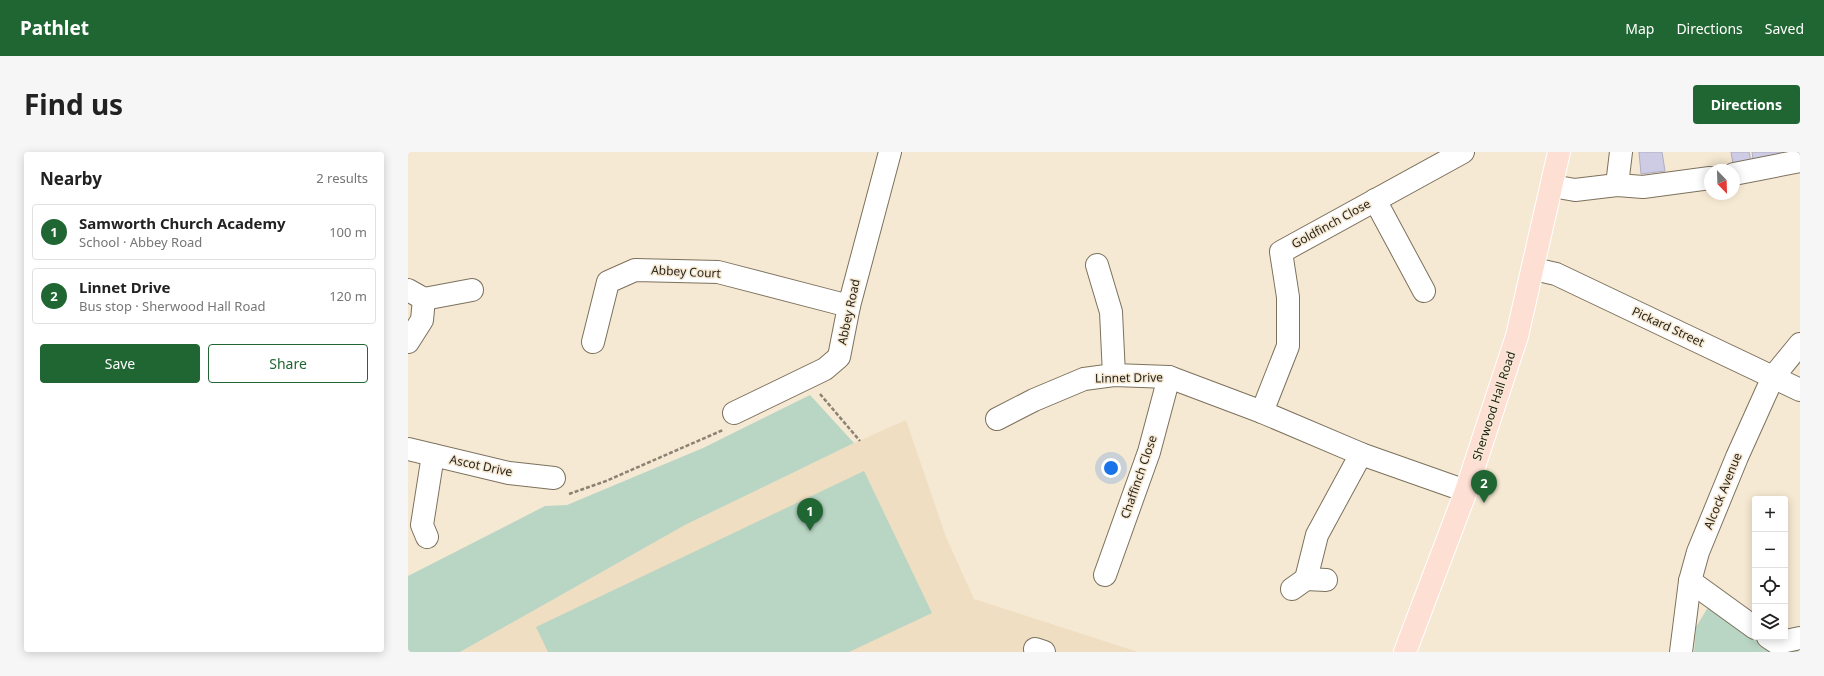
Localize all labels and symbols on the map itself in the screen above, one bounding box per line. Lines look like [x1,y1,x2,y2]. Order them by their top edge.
north arrow [1704,164,1740,200]
street label: Goldfinch Close [1288,195,1374,252]
street label: Abbey Court [651,261,722,282]
street label: Abbey Road [833,277,864,346]
street label: Pickard Street [1629,302,1708,351]
street label: Sherwood Hall Road [1468,349,1519,463]
street label: Linnet Drive [1095,368,1163,387]
street label: Chaffinch Close [1116,433,1161,521]
street label: Alcock Avenue [1699,450,1746,532]
street label: Ascot Drive [448,451,514,480]
your location [1101,458,1121,478]
pin: 2 [1471,470,1497,503]
pin: 1 [797,498,823,531]

